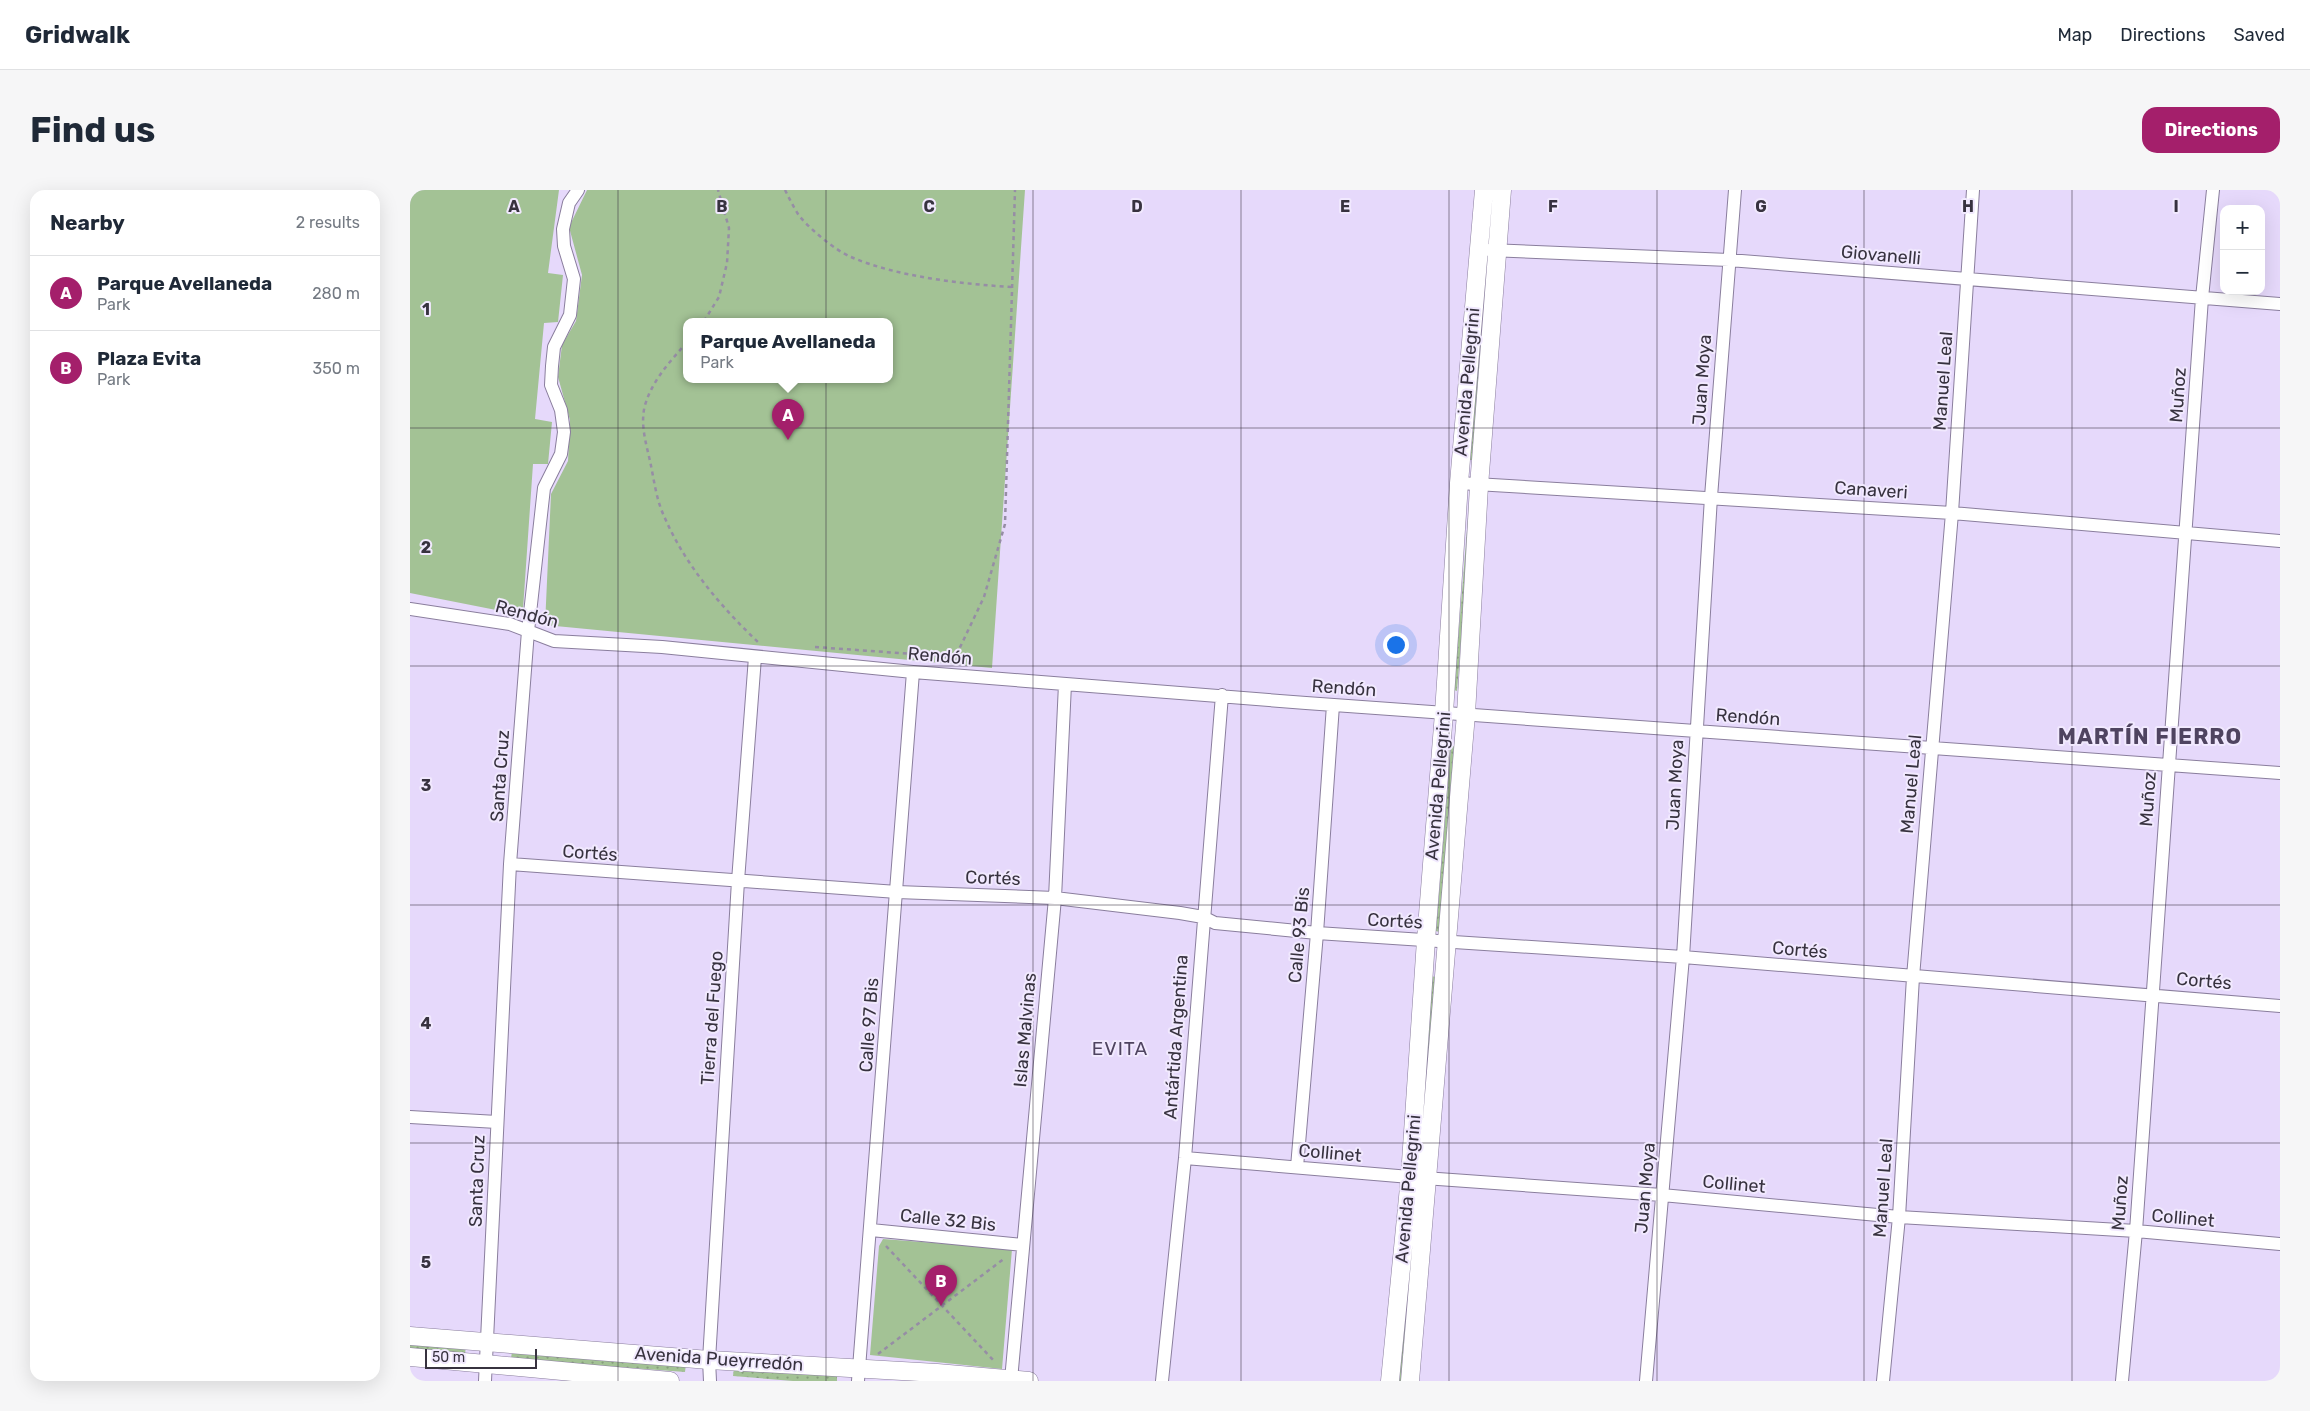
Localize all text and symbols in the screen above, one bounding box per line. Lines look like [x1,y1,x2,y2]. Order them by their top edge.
text: Gridwalk [25,21,130,49]
text: Map [2057,24,2092,46]
text: Directions [2120,24,2206,46]
text: Saved [2234,24,2285,46]
button: Directions [2142,107,2280,153]
text: Find us [30,109,155,151]
text: A [508,197,520,216]
text: B [716,197,728,216]
text: C [923,197,935,216]
text: D [1131,197,1143,216]
text: E [1340,197,1350,216]
text: F [1548,197,1558,216]
text: G [1755,197,1767,216]
text: H [1962,197,1974,216]
text: I [2173,197,2179,216]
map controls [2220,205,2265,295]
button: + [2220,205,2265,250]
text: Nearby [50,210,125,235]
text: 2 results [296,213,360,232]
street label: Giovanelli [1840,241,1922,269]
button: − [2220,250,2265,295]
text: Parque Avellaneda [97,272,272,295]
text: A [60,284,72,303]
text: 280 m [312,284,360,303]
text: Park [97,295,130,314]
text: 1 [422,300,430,319]
street label: Avenida Pellegrini [1450,307,1484,457]
popup [683,318,893,383]
text: Parque Avellaneda [700,330,876,353]
street label: Manuel Leal [1929,331,1957,431]
street label: Juan Moya [1688,334,1716,426]
text: Plaza Evita [97,347,201,370]
text: Park [700,353,734,372]
text: B [60,359,72,378]
text: 350 m [313,359,360,378]
street label: Muñoz [2165,367,2191,423]
text: Park [97,370,130,389]
pin: A [772,399,804,440]
street label: Canaveri [1834,476,1908,504]
text: 2 [421,538,431,557]
street label: Rendón [493,595,561,633]
your location [1383,632,1409,658]
street label: Rendón [907,642,973,670]
street label: Rendón [1311,675,1377,701]
street label: Rendón [1715,704,1781,730]
street label: Avenida Pellegrini [1421,711,1455,861]
district label: MARTÍN FIERRO [2058,723,2242,750]
street label: Santa Cruz [486,729,514,823]
street label: Manuel Leal [1896,734,1926,834]
street label: Juan Moya [1662,739,1688,831]
street label: Muñoz [2135,771,2161,827]
text: 3 [421,776,431,795]
street label: Cortés [562,840,618,866]
street label: Cortés [965,866,1021,890]
street label: Calle 93 Bis [1284,886,1314,984]
street label: Cortés [1367,909,1423,933]
street label: Cortés [1771,937,1829,963]
street label: Tierra del Fuego [696,950,728,1086]
street label: Antártida Argentina [1159,954,1193,1120]
street label: Cortés [2175,968,2233,994]
street label: Islas Malvinas [1009,972,1041,1088]
street label: Calle 97 Bis [855,977,883,1073]
text: 4 [421,1014,432,1033]
district label: EVITA [1092,1037,1148,1060]
street label: Avenida Pellegrini [1391,1114,1425,1264]
street label: Santa Cruz [464,1135,490,1227]
street label: Manuel Leal [1869,1138,1897,1238]
street label: Collinet [1297,1139,1363,1167]
street label: Juan Moya [1630,1142,1660,1234]
street label: Collinet [1701,1170,1767,1198]
street label: Muñoz [2107,1175,2133,1231]
street label: Calle 32 Bis [899,1204,997,1236]
street label: Collinet [2150,1204,2216,1232]
text: 5 [421,1253,431,1272]
pin: B [925,1265,957,1306]
street label: Avenida Pueyrredón [634,1342,804,1376]
scale bar [425,1346,538,1369]
text: 50 m [432,1349,465,1366]

